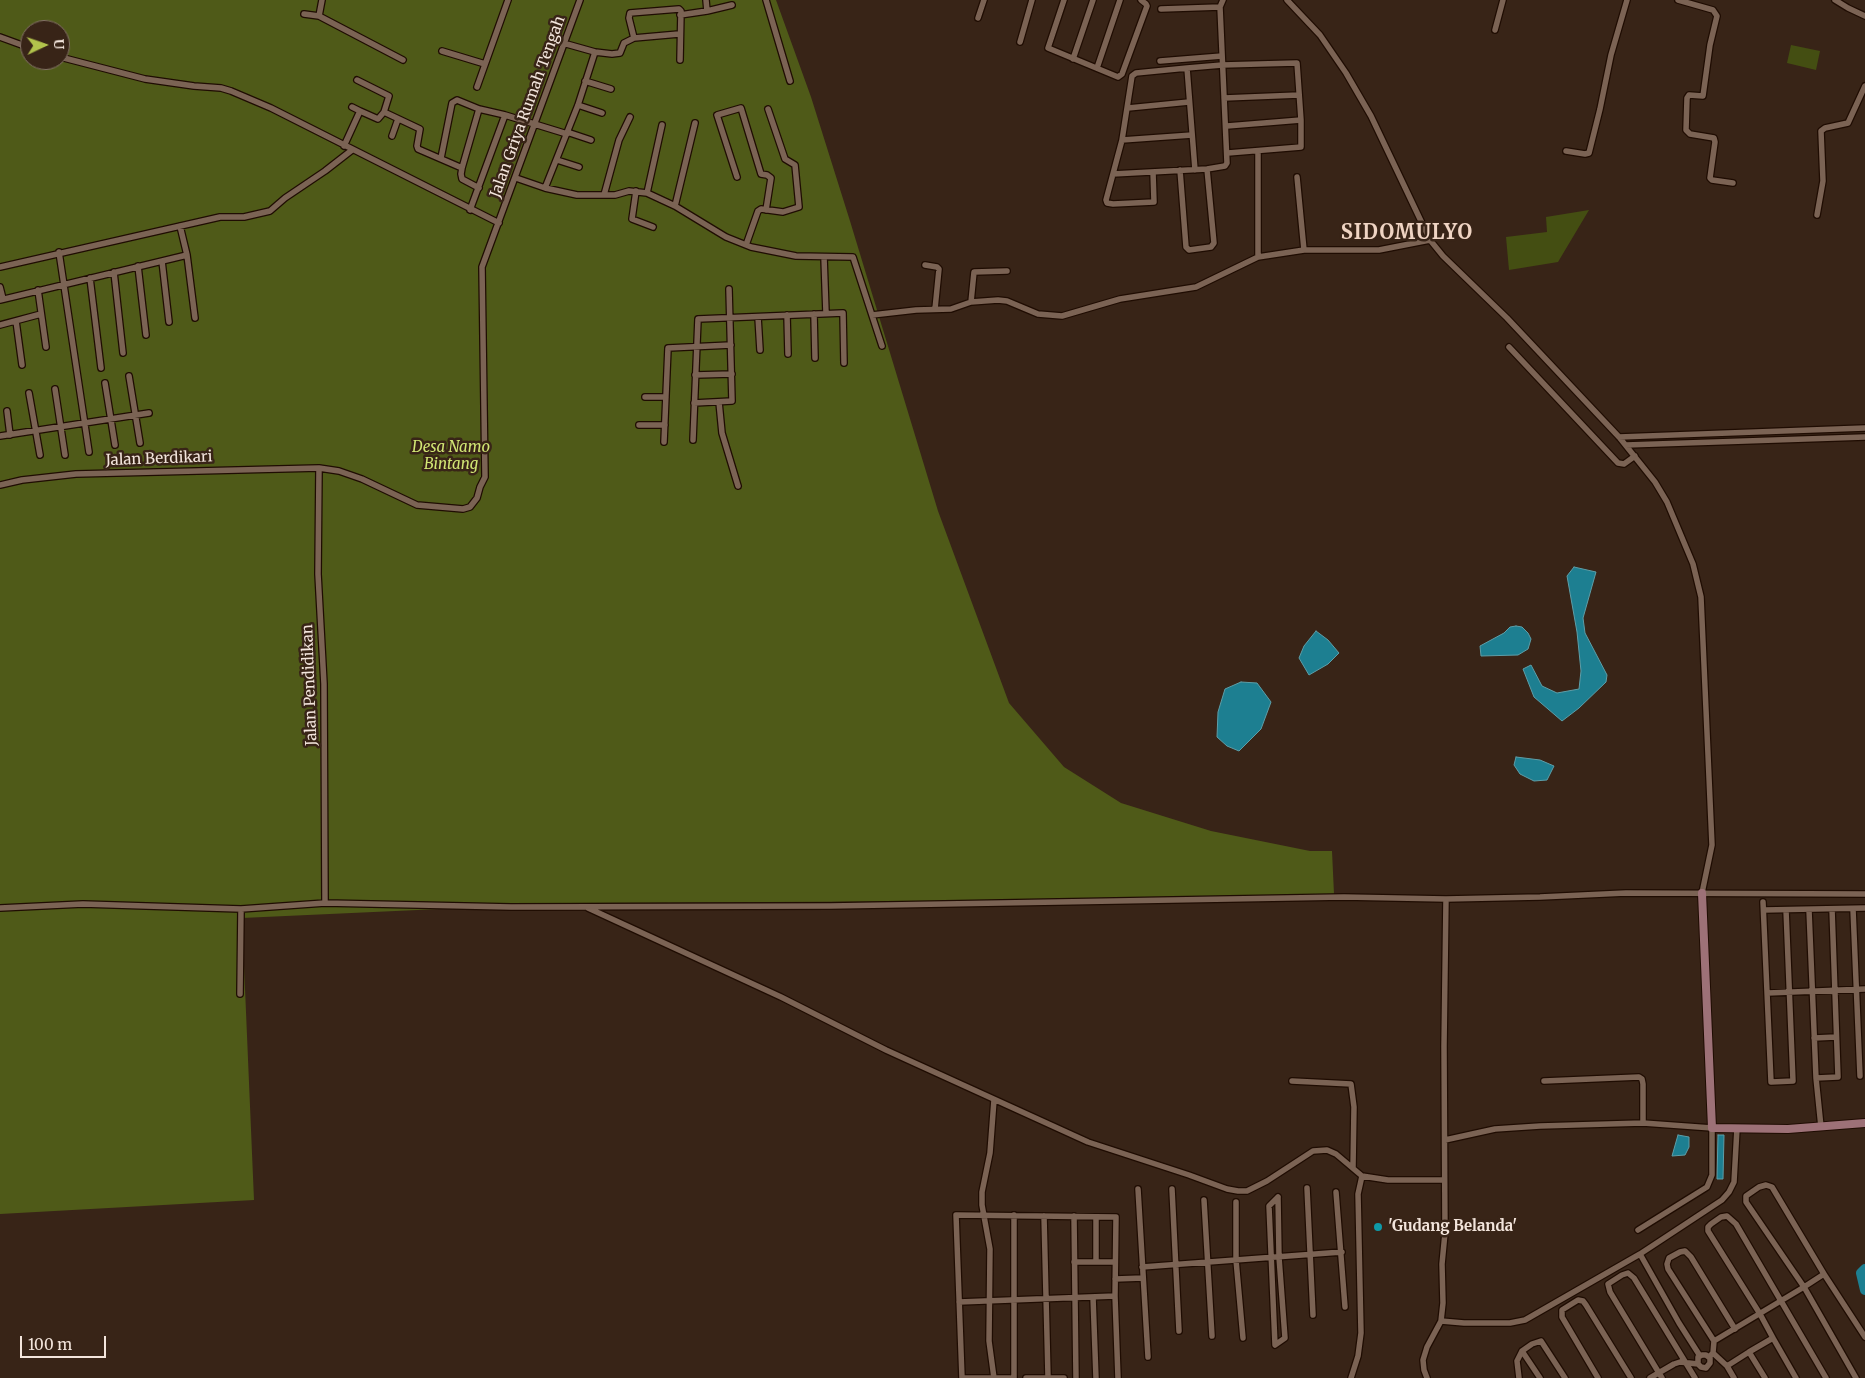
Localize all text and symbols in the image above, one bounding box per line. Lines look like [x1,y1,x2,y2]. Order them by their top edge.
street label: Jalan Griya Rumah Tengah [487,14,569,200]
north arrow [20,20,70,70]
text: U [50,39,68,50]
district label: SIDOMULYO [1340,221,1474,245]
park label: Desa Namo Bintang [412,439,490,474]
street label: Jalan Berdikari [105,448,213,470]
street label: Jalan Pendidikan [299,624,321,746]
place label: 'Gudang Belanda' [1388,1218,1517,1236]
marker: 'Gudang Belanda' [1372,1221,1384,1233]
scale bar [22,1326,109,1358]
text: 100 m [28,1335,72,1354]

